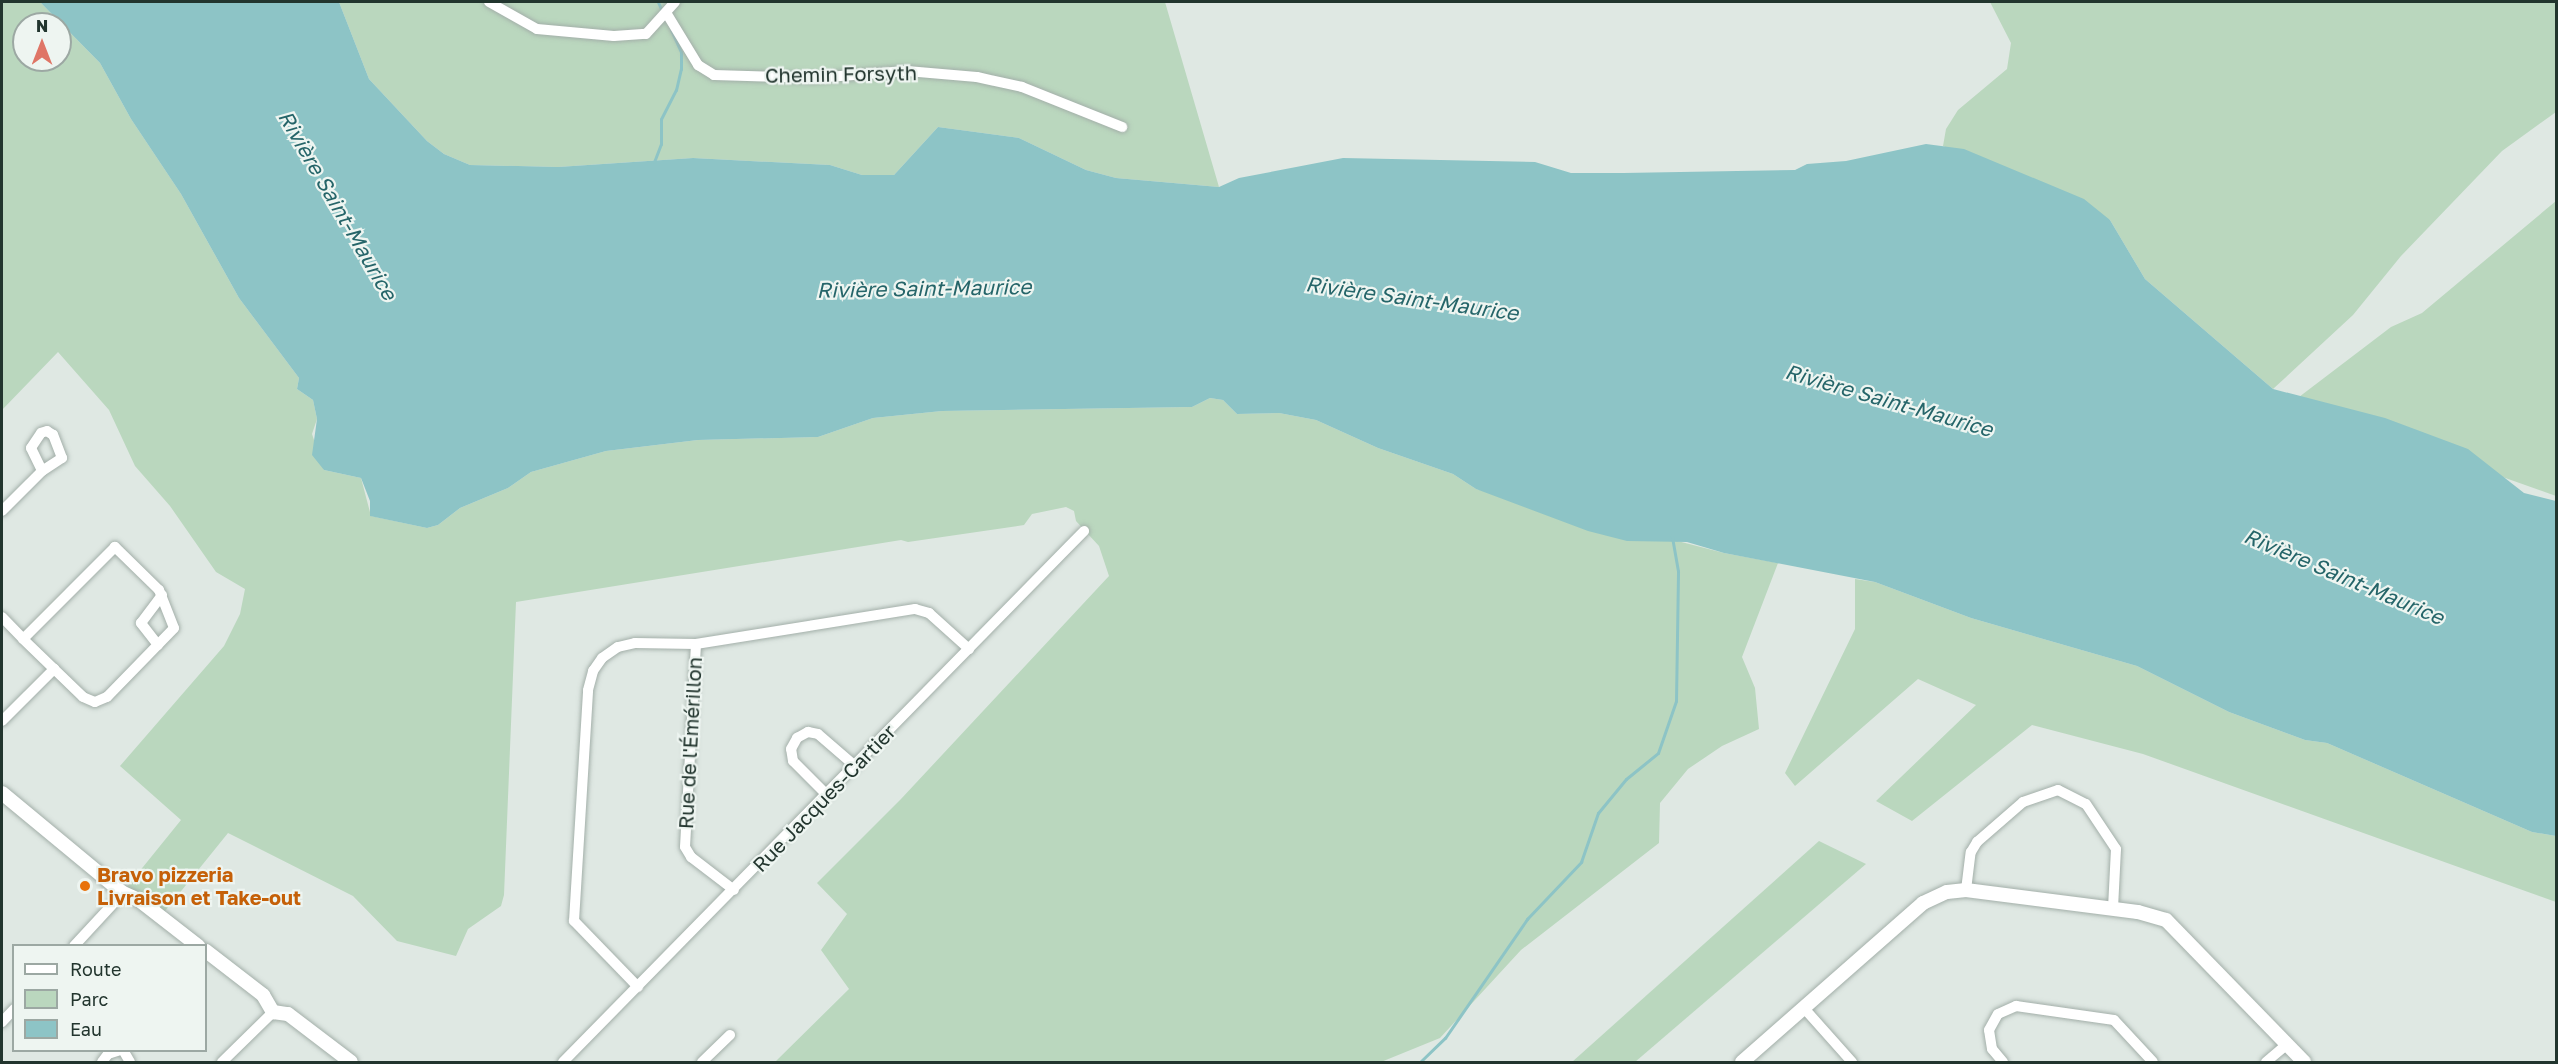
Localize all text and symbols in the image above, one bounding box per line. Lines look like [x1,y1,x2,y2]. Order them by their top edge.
north arrow [12,12,72,72]
text: N [36,16,48,36]
street label: Chemin Forsyth [765,61,917,87]
water label: Rivière Saint-Maurice [273,106,403,304]
water label: Rivière Saint-Maurice [1304,271,1520,325]
water label: Rivière Saint-Maurice [817,274,1031,302]
water label: Rivière Saint-Maurice [1782,358,1996,442]
water label: Rivière Saint-Maurice [2240,522,2448,630]
street label: Rue de l'Émérillon [674,656,706,830]
street label: Rue Jacques-Cartier [748,719,900,877]
place label: Bravo pizzeria Livraison et Take-out [97,862,301,909]
marker: Bravo pizzeria Livraison et Take-out [78,879,92,893]
legend [12,944,207,1052]
text: Route [70,958,121,980]
text: Parc [70,988,108,1010]
text: Eau [70,1018,102,1040]

